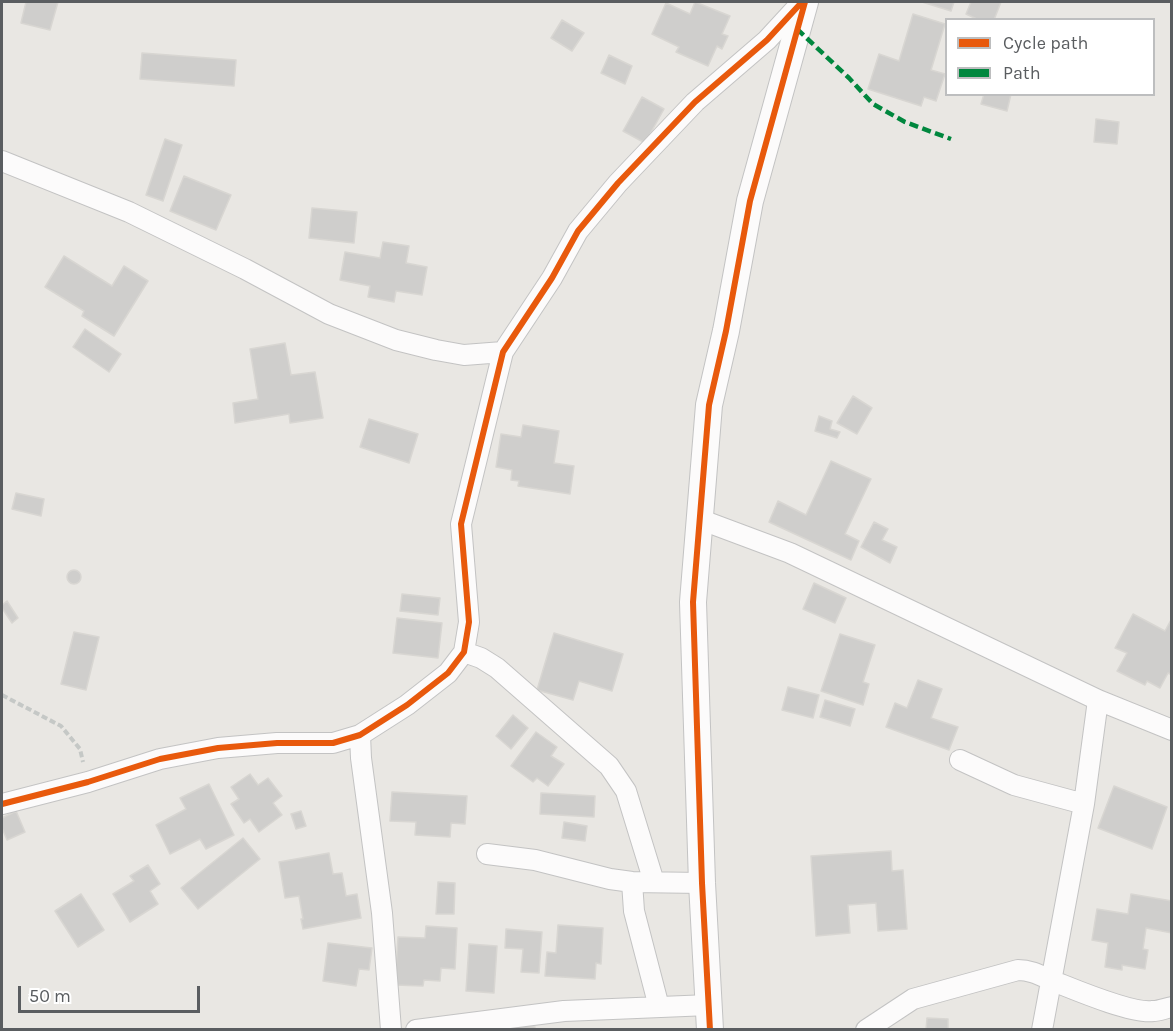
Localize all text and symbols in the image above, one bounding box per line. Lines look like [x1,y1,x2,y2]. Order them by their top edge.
legend [945,18,1155,96]
text: Cycle path [1003,32,1088,54]
text: Path [1003,62,1041,84]
scale bar [21,974,202,1012]
text: 50 m [29,985,71,1007]

